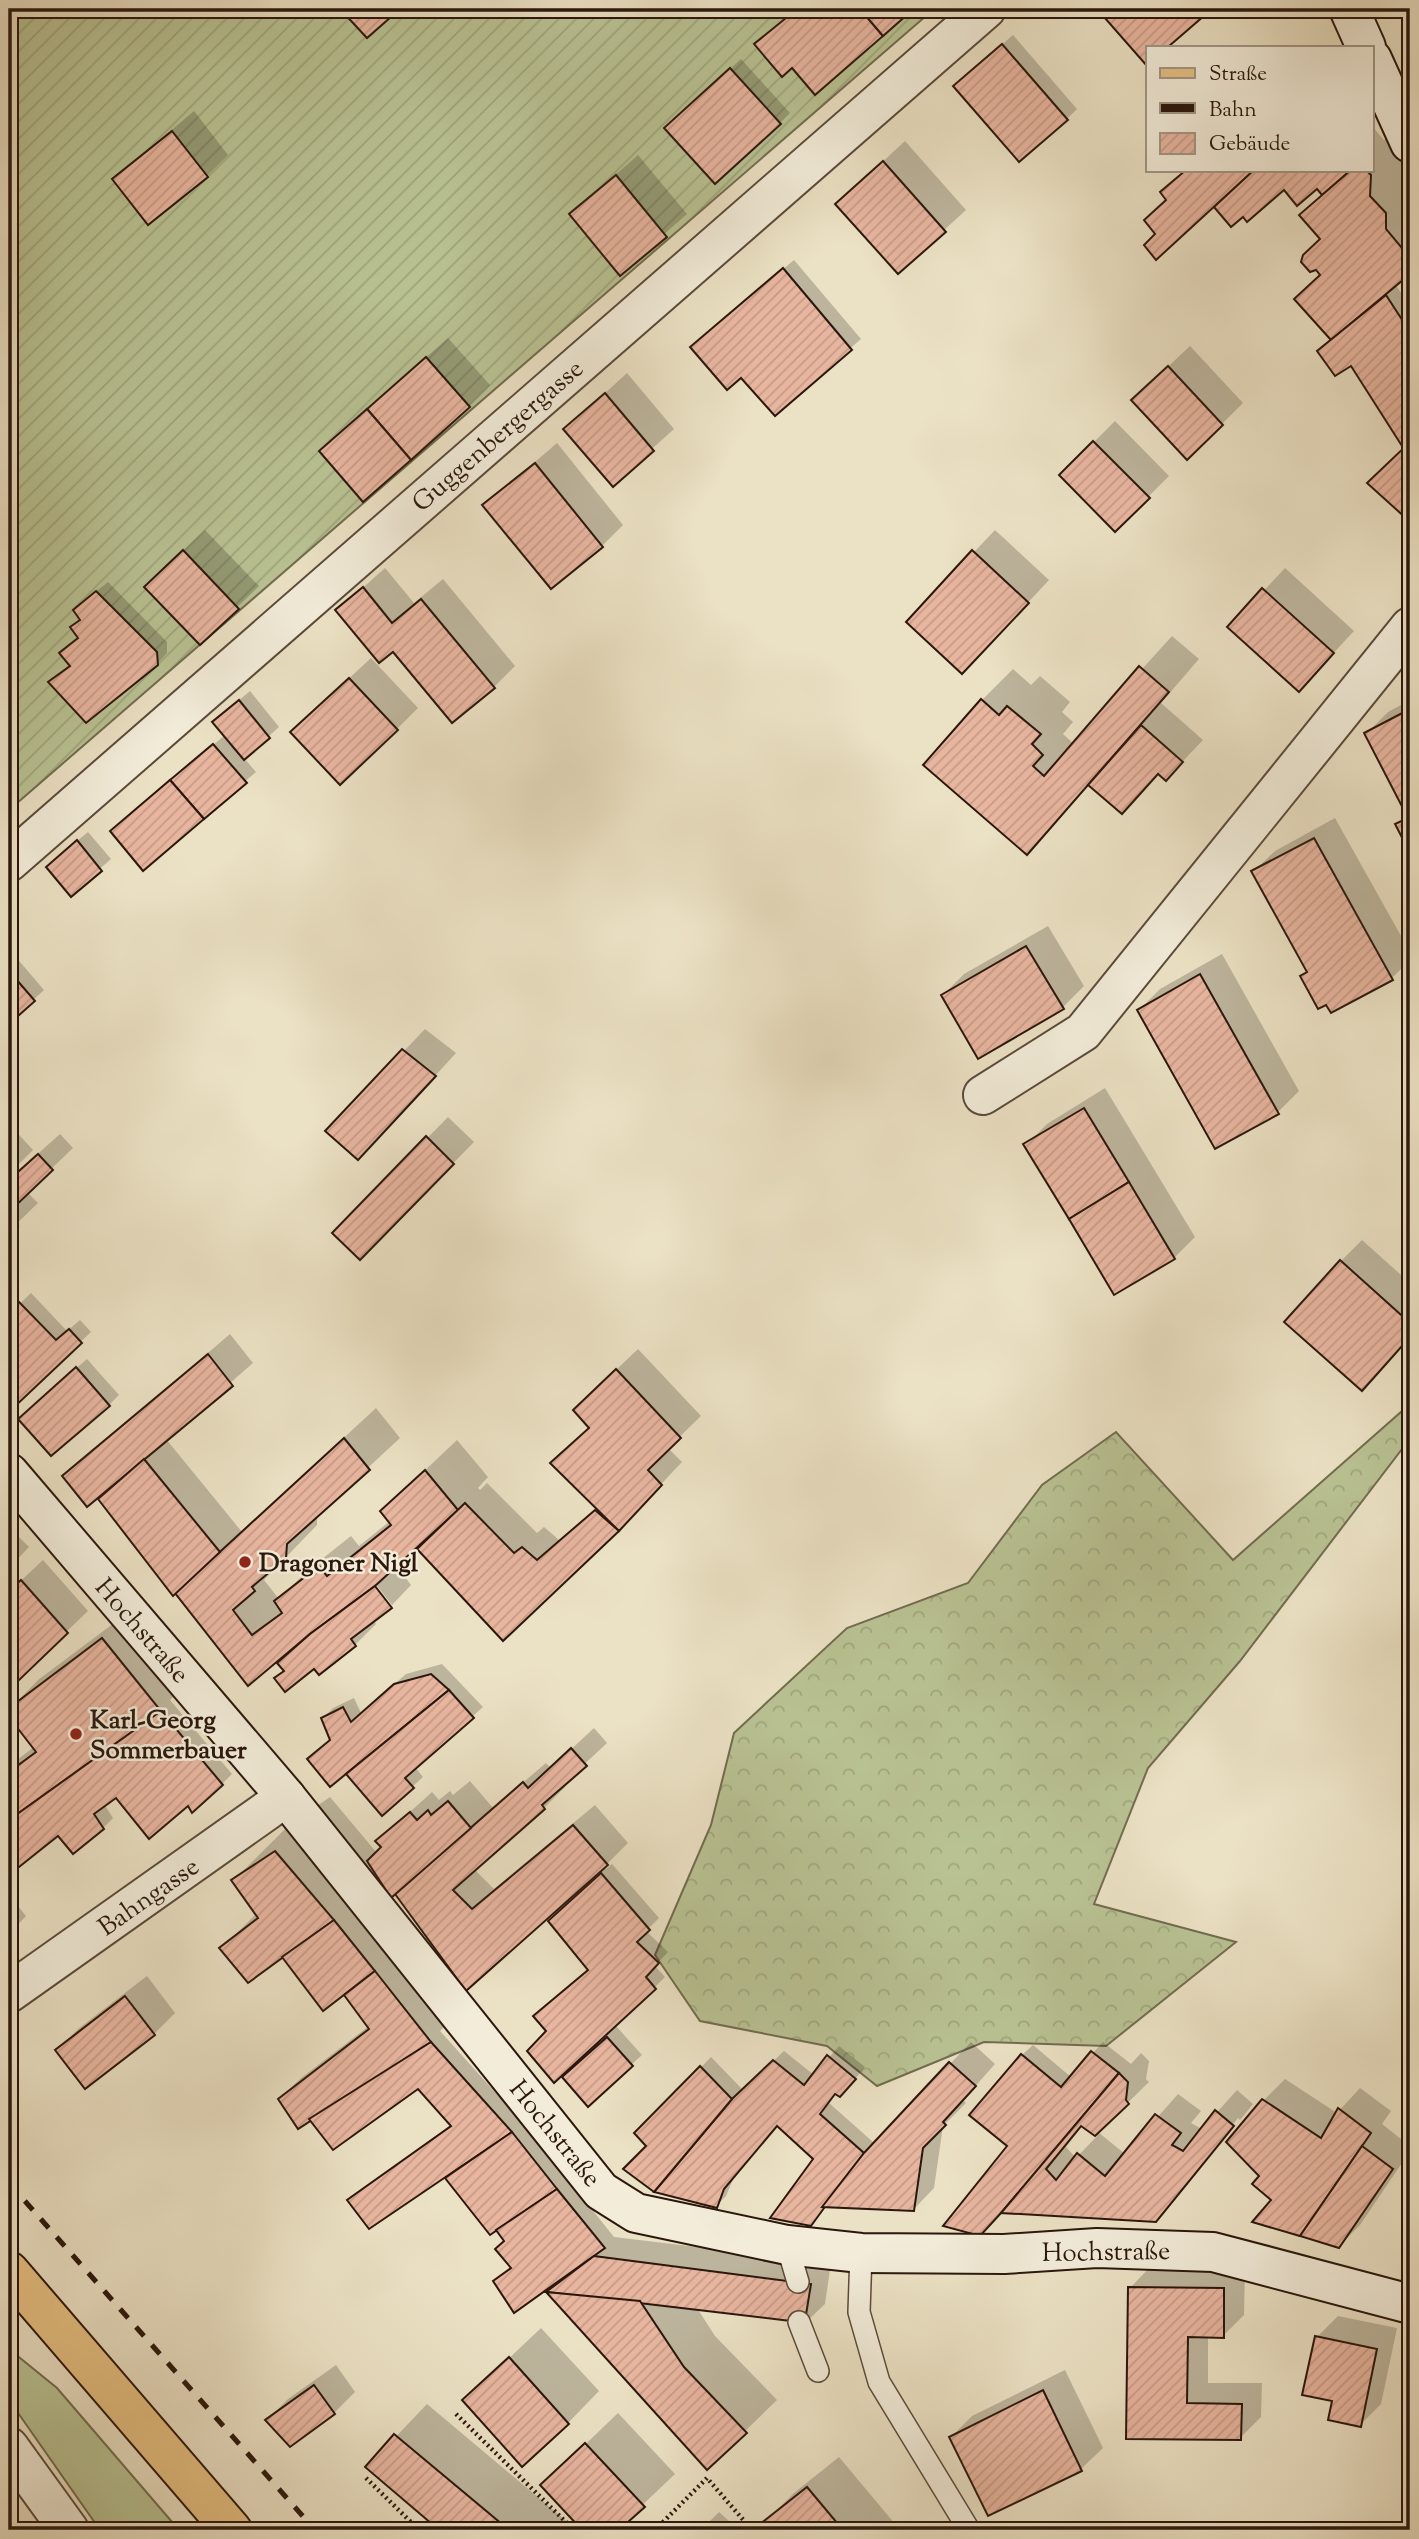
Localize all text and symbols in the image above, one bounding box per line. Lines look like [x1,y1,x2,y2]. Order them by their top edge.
legend [1146,46,1374,172]
text: Straße [1209,60,1267,90]
text: Bahn [1209,96,1257,126]
text: Gebäude [1209,130,1290,160]
street label: Guggenbergergasse [405,352,592,522]
place label: Dragoner Nigl [259,1546,419,1583]
marker: Dragoner Nigl [237,1554,253,1570]
street label: Hochstraße [85,1571,197,1692]
place label: Karl-Georg Sommerbauer [90,1703,247,1770]
marker: Karl-Georg Sommerbauer [68,1726,84,1742]
street label: Bahngasse [91,1850,208,1946]
street label: Hochstraße [499,2073,609,2196]
street label: Hochstraße [1042,2234,1171,2273]

